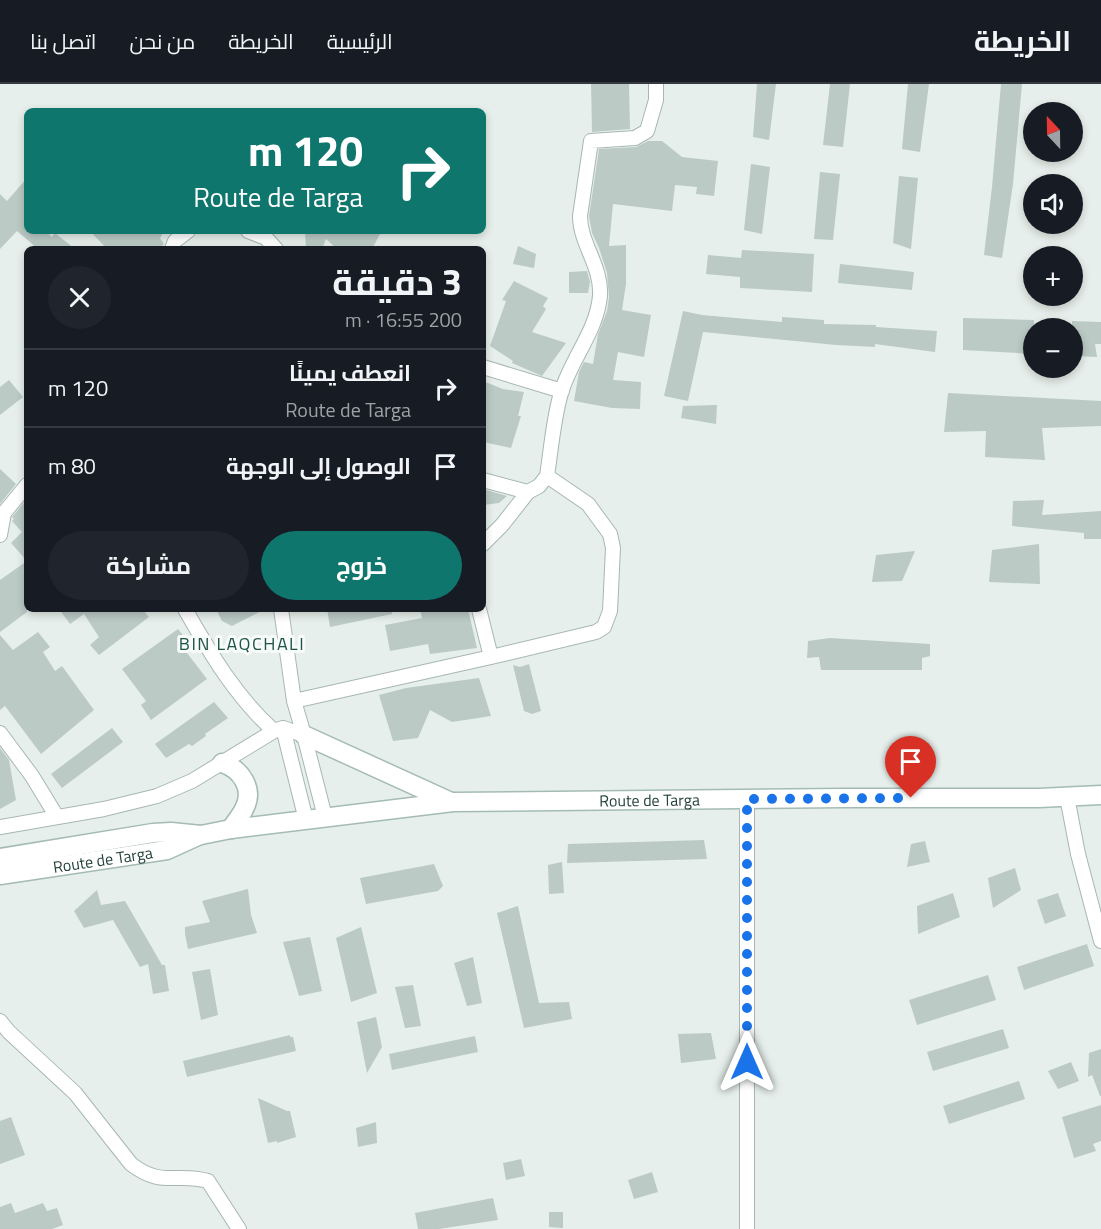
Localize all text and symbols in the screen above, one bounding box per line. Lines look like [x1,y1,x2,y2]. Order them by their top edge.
text: الخريطة [974,19,1071,62]
text: اتصل بنا [30,25,96,57]
text: من نحن [129,25,195,57]
text: الخريطة [228,25,294,57]
text: الرئيسية [327,25,393,57]
north arrow [1023,102,1083,162]
map controls [1023,102,1083,378]
text: 120 m [248,118,363,182]
icon: right [384,132,462,210]
button: sound [1023,174,1083,234]
text: Route de Targa [193,176,363,217]
button: + [1023,246,1083,306]
text: 3 دقيقة [332,254,462,309]
button: close [48,266,111,329]
text: 200 m · 16:55 [345,304,462,335]
button: − [1023,318,1083,378]
text: انعطف يمينًا [289,356,411,390]
text: 120 m [48,371,108,405]
icon: right [429,372,462,405]
text: Route de Targa [285,394,411,425]
text: 80 m [48,449,96,483]
text: الوصول إلى الوجهة [226,449,411,483]
icon: arrive [429,450,462,483]
button: مشاركة [48,531,249,600]
button: خروج [261,531,462,600]
district label: BIN LAQCHALI [179,630,305,657]
pin [885,736,936,798]
icon: arrive [894,745,927,778]
street label: Route de Targa [599,787,700,813]
street label: Route de Targa [51,840,154,879]
position arrow [715,1030,779,1094]

